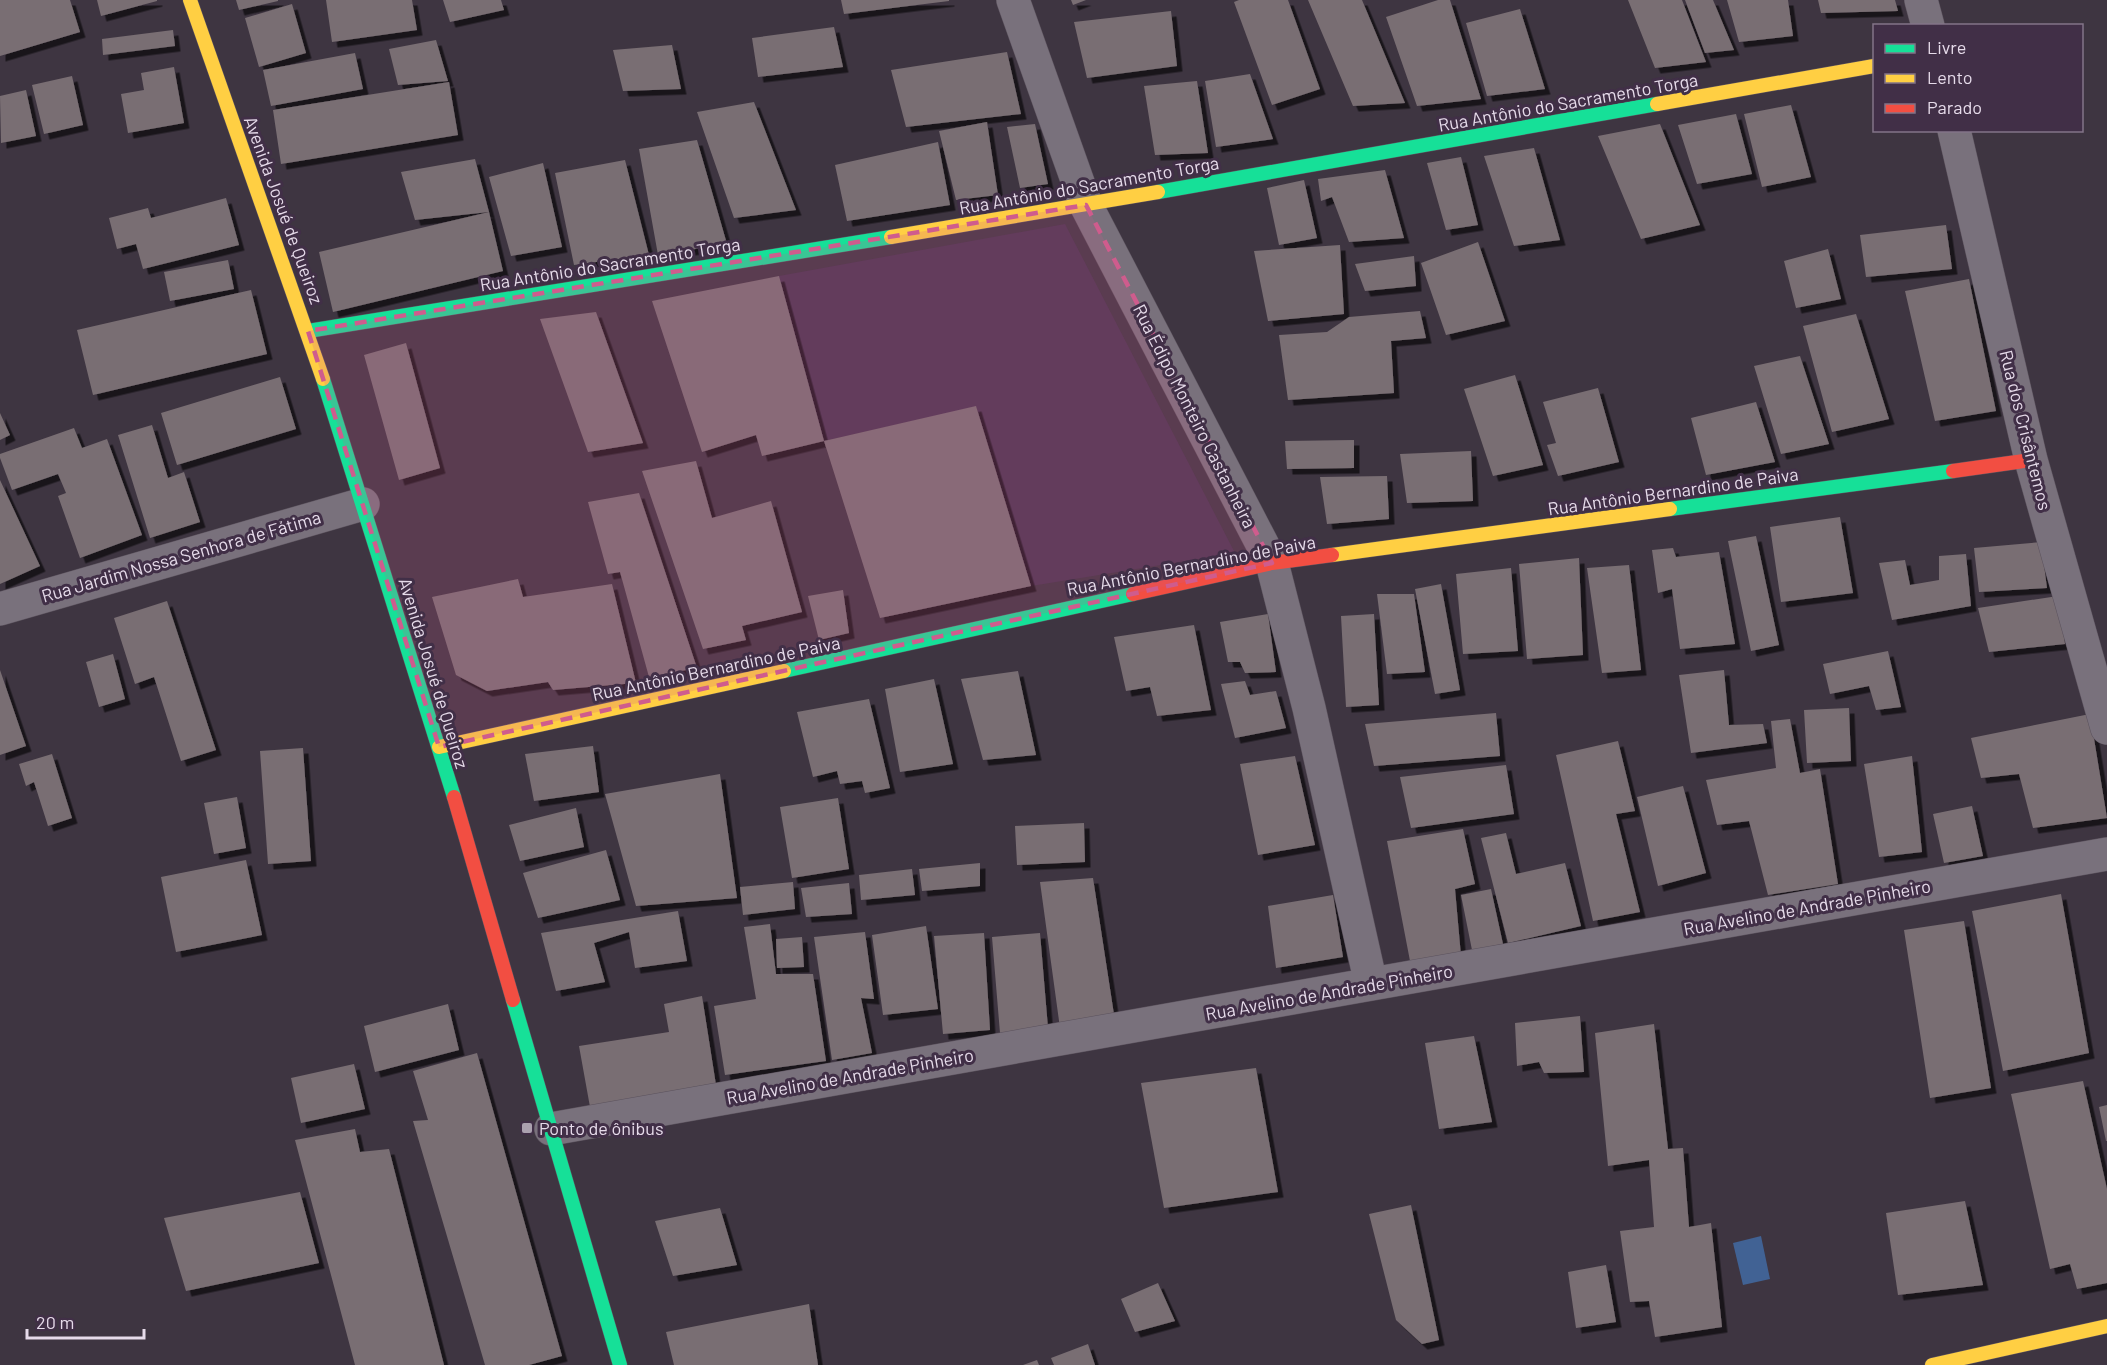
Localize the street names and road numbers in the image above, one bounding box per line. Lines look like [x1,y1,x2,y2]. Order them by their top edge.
street label: Rua Antônio do Sacramento Torga [1436,68,1700,136]
street label: Avenida Josué de Queiroz [240,113,328,307]
street label: Rua Antônio do Sacramento Torga [957,151,1221,219]
street label: Rua Antônio do Sacramento Torga [478,233,742,295]
street label: Rua Édipo Monteiro Castanheira [1129,300,1261,532]
street label: Rua dos Crisântemos [1995,348,2057,512]
street label: Rua Antônio Bernardino de Paiva [1546,463,1800,519]
street label: Rua Jardim Nossa Senhora de Fátima [39,505,323,607]
street label: Rua Antônio Bernardino de Paiva [1065,530,1317,600]
street label: Avenida Josué de Queiroz [394,575,474,771]
street label: Rua Antônio Bernardino de Paiva [590,631,842,705]
street label: Rua Avelino de Andrade Pinheiro [1682,874,1932,940]
street label: Rua Avelino de Andrade Pinheiro [1204,959,1454,1025]
street label: Rua Avelino de Andrade Pinheiro [725,1043,975,1109]

